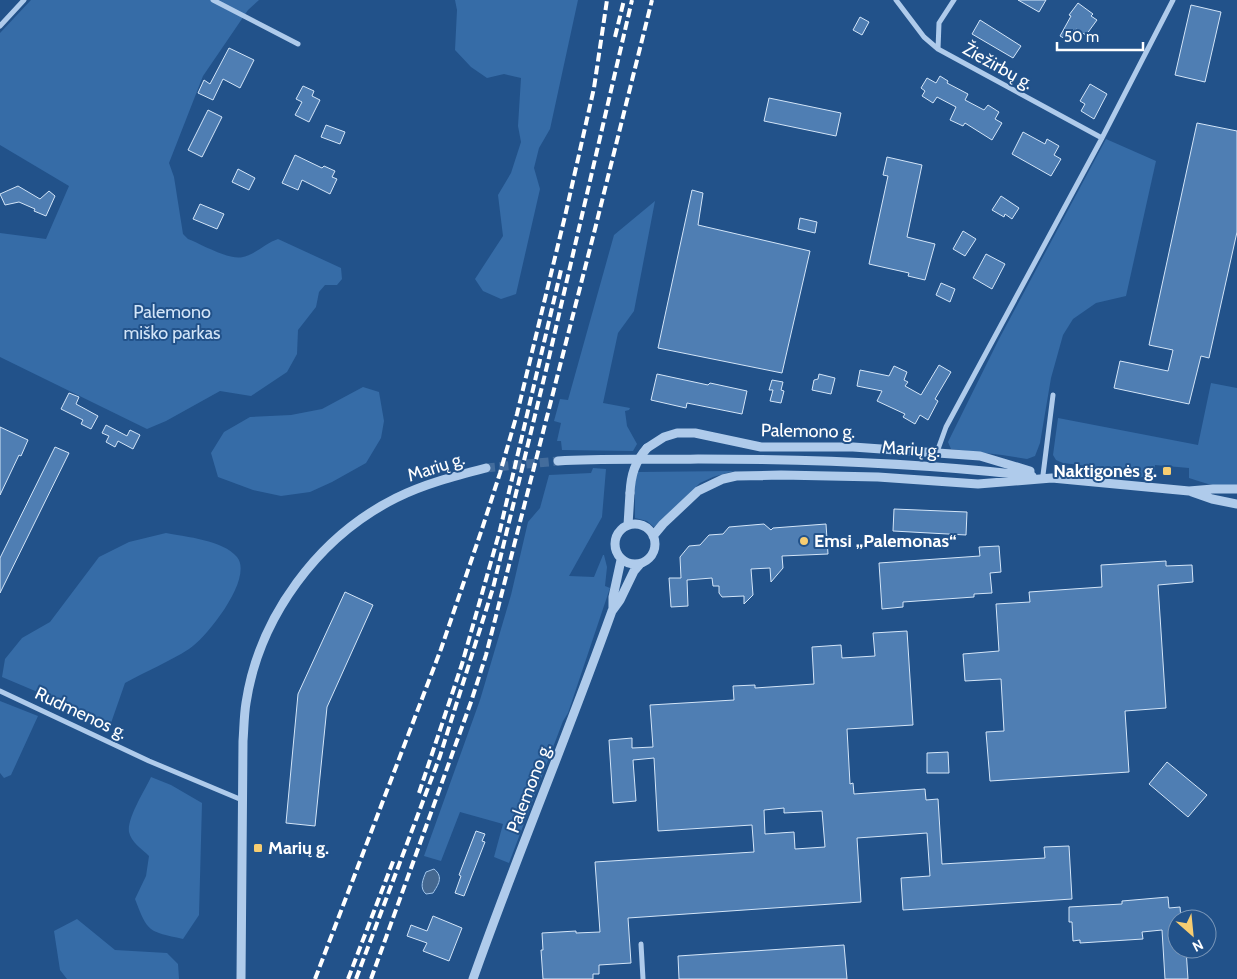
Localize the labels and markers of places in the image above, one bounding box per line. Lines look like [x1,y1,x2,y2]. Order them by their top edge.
place label: Naktigonės g. [1053,460,1157,482]
marker: Naktigonės g. [1161,465,1173,477]
place label: Emsi „Palemonas“ [814,530,957,552]
marker: Emsi „Palemonas“ [798,535,810,547]
place label: Marių g. [268,837,329,859]
marker: Marių g. [252,842,264,854]

